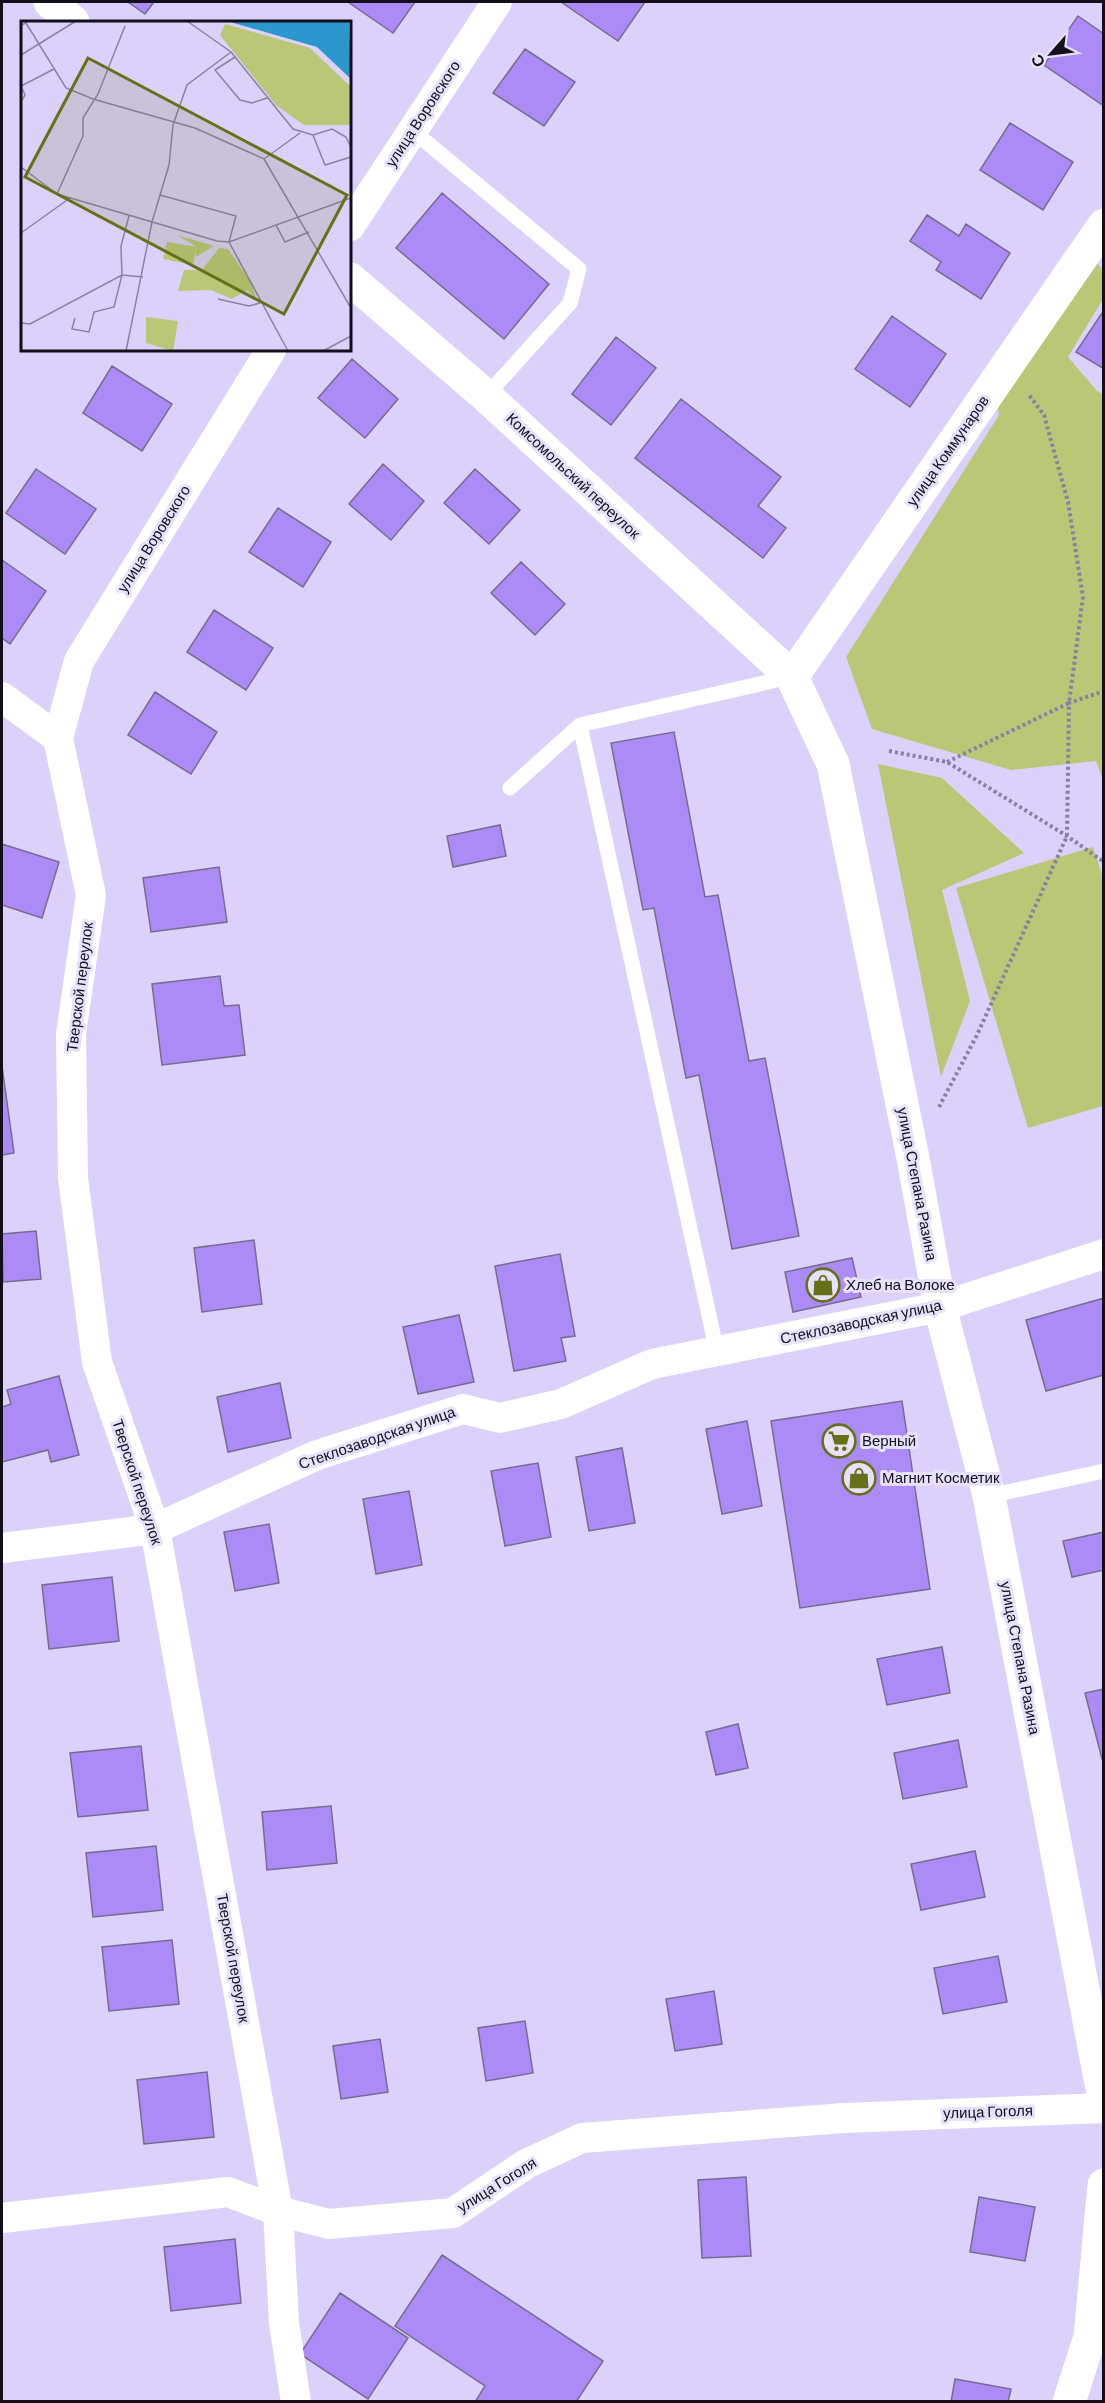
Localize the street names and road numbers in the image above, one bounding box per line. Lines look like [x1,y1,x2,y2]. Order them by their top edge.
street label: улица Воровского [381,57,463,170]
street label: улица Коммунаров [902,392,992,509]
street label: Комсомольский переулок [503,409,645,542]
street label: улица Воровского [113,481,193,595]
street label: Тверской переулок [62,920,96,1053]
street label: улица Степана Разина [894,1106,942,1263]
street label: Стеклозаводская улица [778,1295,944,1347]
street label: Стеклозаводская улица [296,1402,458,1472]
street label: Тверской переулок [109,1417,167,1547]
street label: улица Степана Разина [997,1580,1045,1737]
street label: Тверской переулок [214,1892,254,2024]
street label: улица Гоголя [943,2100,1033,2122]
street label: улица Гоголя [454,2153,539,2216]

